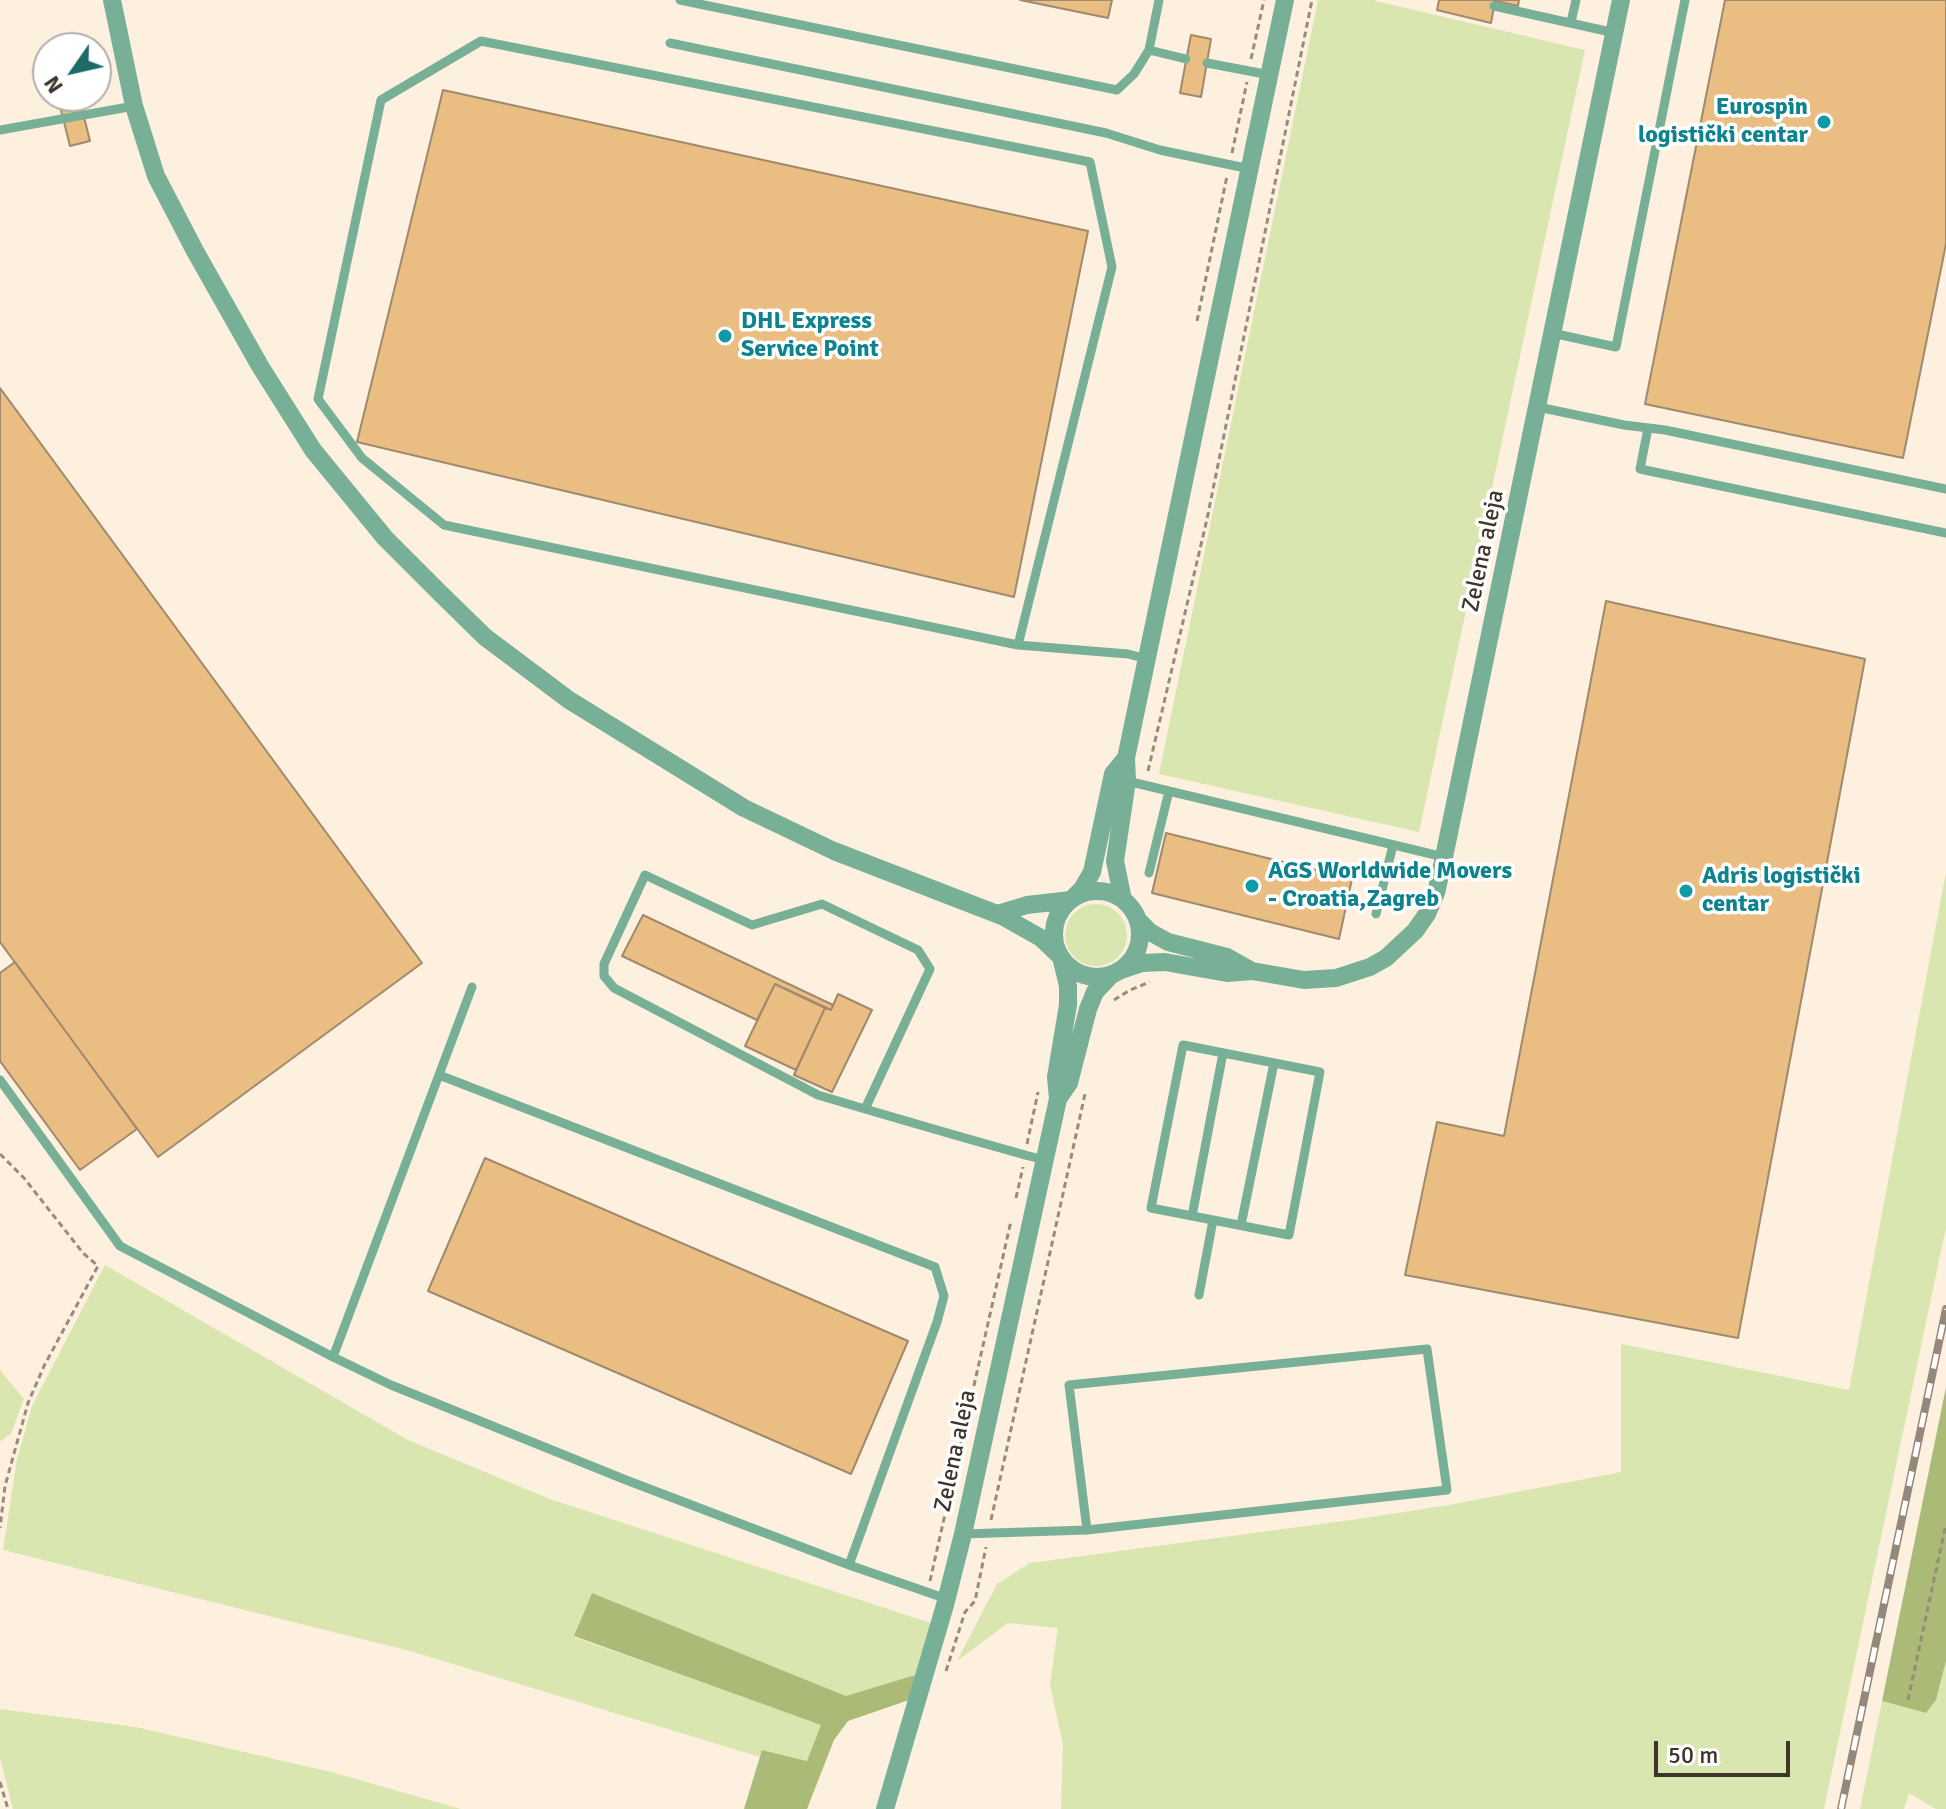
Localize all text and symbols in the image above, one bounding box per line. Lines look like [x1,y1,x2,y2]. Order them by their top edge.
north arrow [32,32,112,112]
text: N [38,71,69,98]
place label: Eurospin logistički centar [1638,94,1808,150]
marker: Eurospin logistički centar [1815,113,1833,131]
place label: DHL Express Service Point [741,308,879,364]
marker: DHL Express Service Point [716,327,734,345]
street label: Zelena aleja [1457,487,1511,615]
place label: AGS Worldwide Movers - Croatia,Zagreb [1268,858,1512,914]
place label: Adris logistički centar [1702,863,1861,919]
marker: AGS Worldwide Movers - Croatia,Zagreb [1243,877,1261,895]
marker: Adris logistički centar [1677,882,1695,900]
street label: Zelena aleja [929,1387,983,1515]
scale bar [1658,1725,1794,1775]
text: 50 m [1668,1740,1718,1770]

